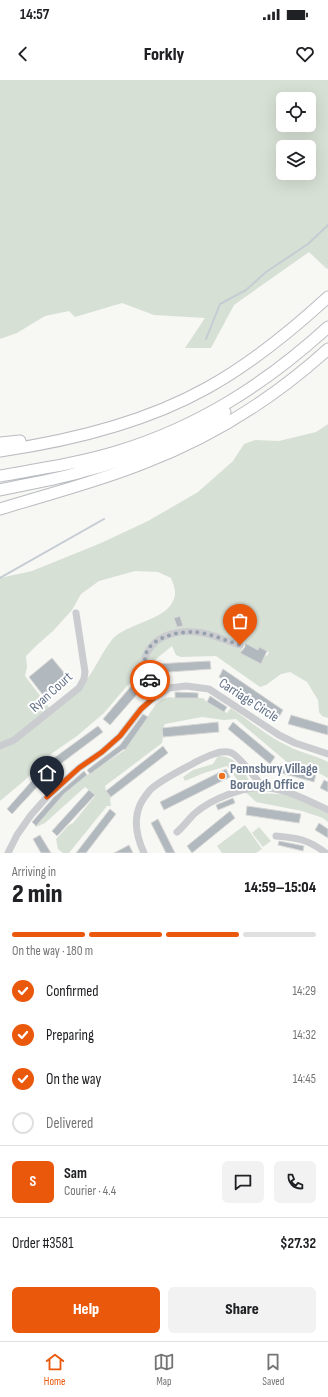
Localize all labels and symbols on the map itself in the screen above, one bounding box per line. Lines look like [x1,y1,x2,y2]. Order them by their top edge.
pin [223,604,257,645]
courier [130,660,170,700]
street label: Ryan Court [26,668,76,716]
street label: Carriage Circle [216,674,282,726]
pin [30,756,64,797]
place label: Pennsbury Village Borough Office [230,760,318,793]
marker: Pennsbury Village Borough Office [217,771,227,781]

